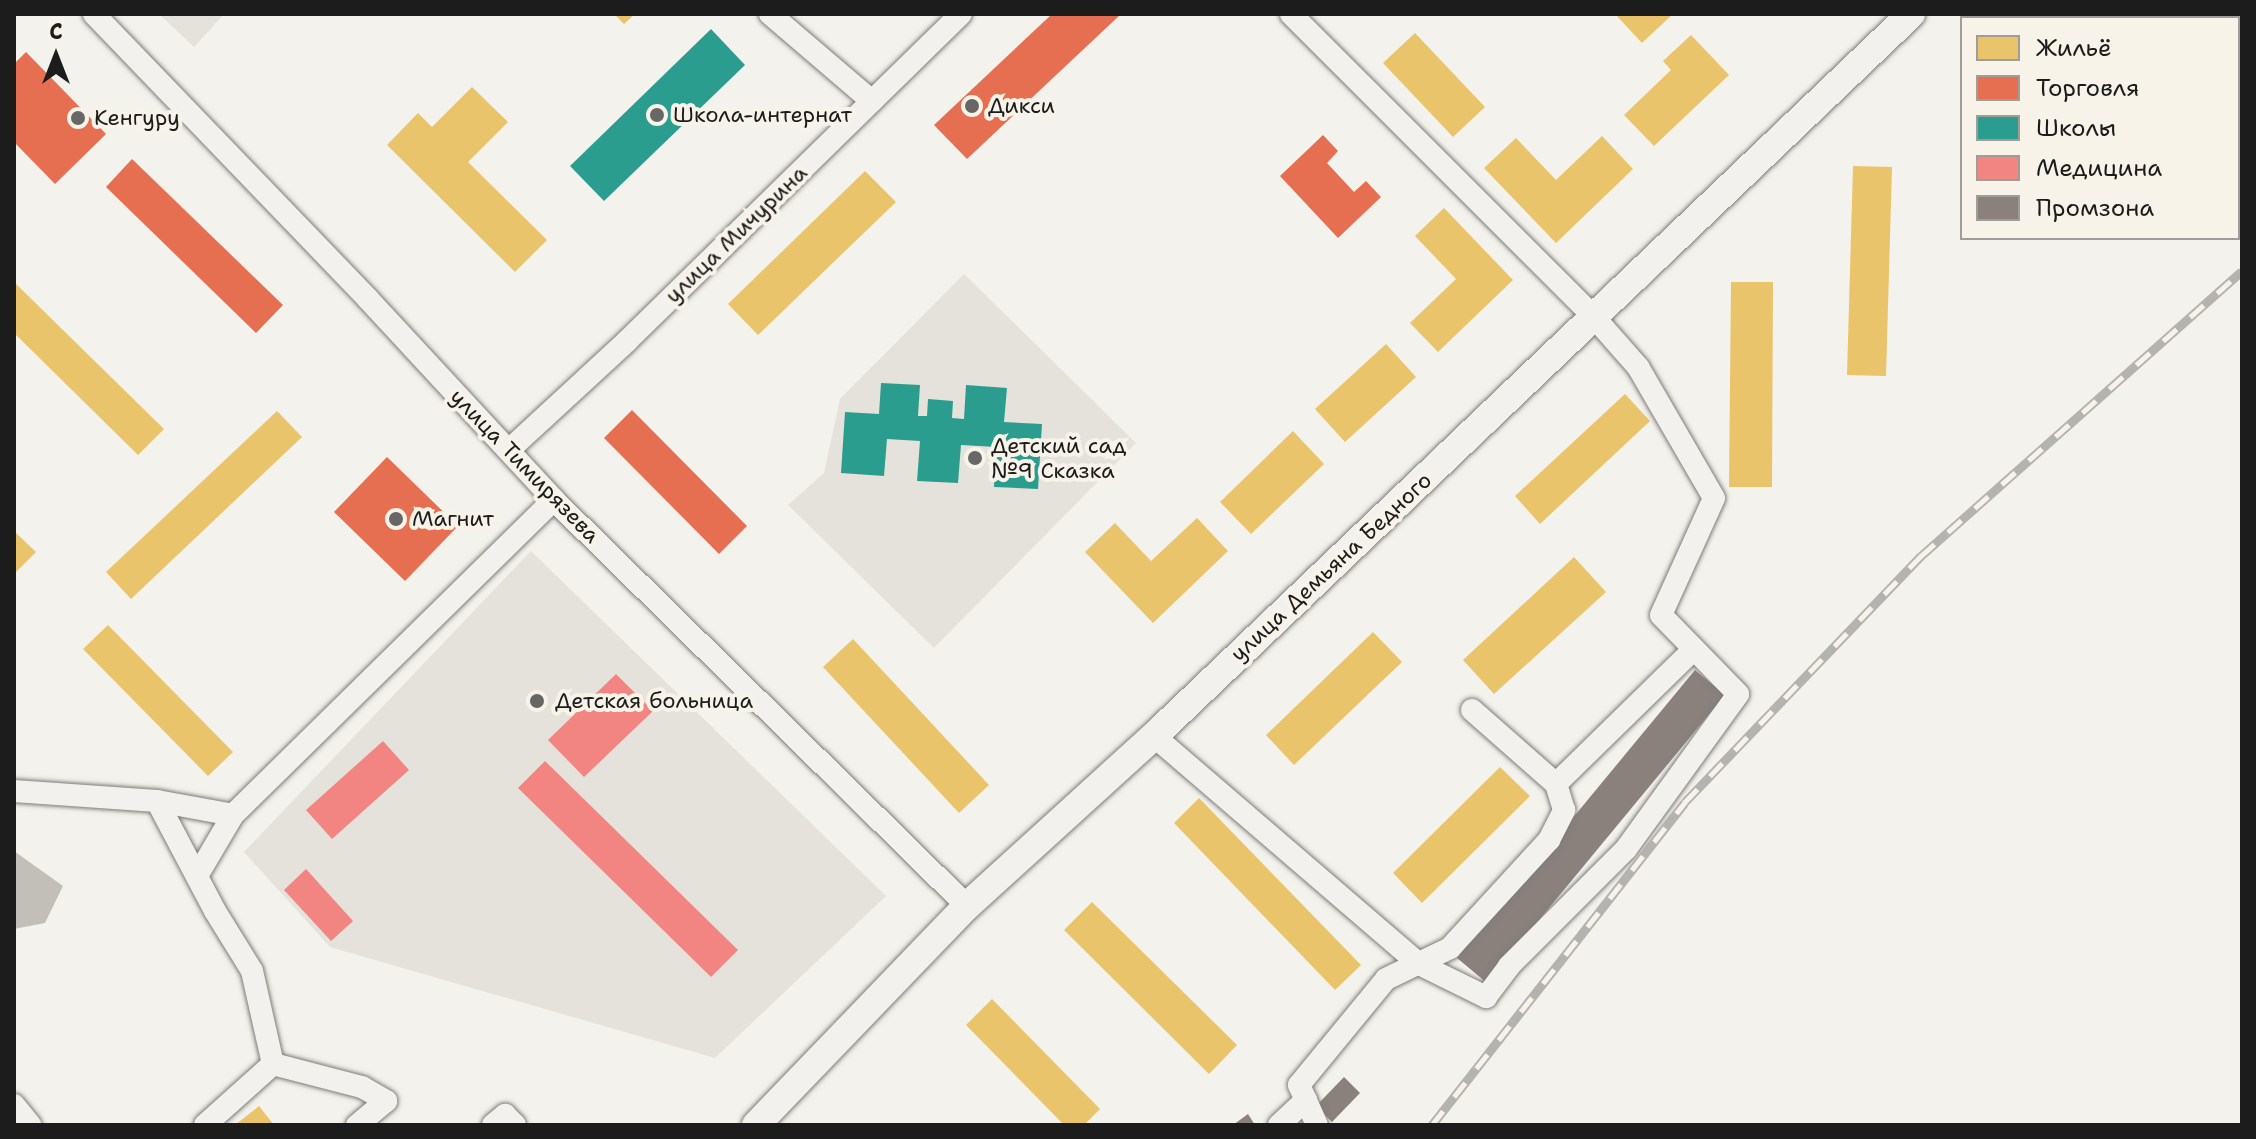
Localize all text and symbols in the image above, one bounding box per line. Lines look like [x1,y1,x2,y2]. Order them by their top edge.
north arrow [16,16,96,96]
legend [1960,16,2240,240]
text: С [49,17,63,46]
text: Жильё [2036,32,2112,64]
text: Торговля [2036,72,2139,104]
place label: Дикси [988,93,1055,119]
marker: Дикси [963,97,981,115]
place label: Школа-интернат [673,102,852,128]
place label: Кенгуру [94,105,180,131]
marker: Школа-интернат [648,106,666,124]
marker: Кенгуру [69,109,87,127]
text: Школы [2036,112,2116,144]
text: Медицина [2036,152,2162,184]
street label: улица Мичурина [660,160,812,308]
text: Промзона [2036,192,2154,224]
street label: улица Тимирязева [445,383,605,549]
place label: Детский сад №9 Сказка [991,432,1127,484]
marker: Детский сад №9 Сказка [966,449,984,467]
street label: улица Демьяна Бедного [1225,467,1437,667]
place label: Магнит [412,506,494,532]
marker: Магнит [387,510,405,528]
place label: Детская больница [555,688,753,714]
marker: Детская больница [526,690,548,712]

